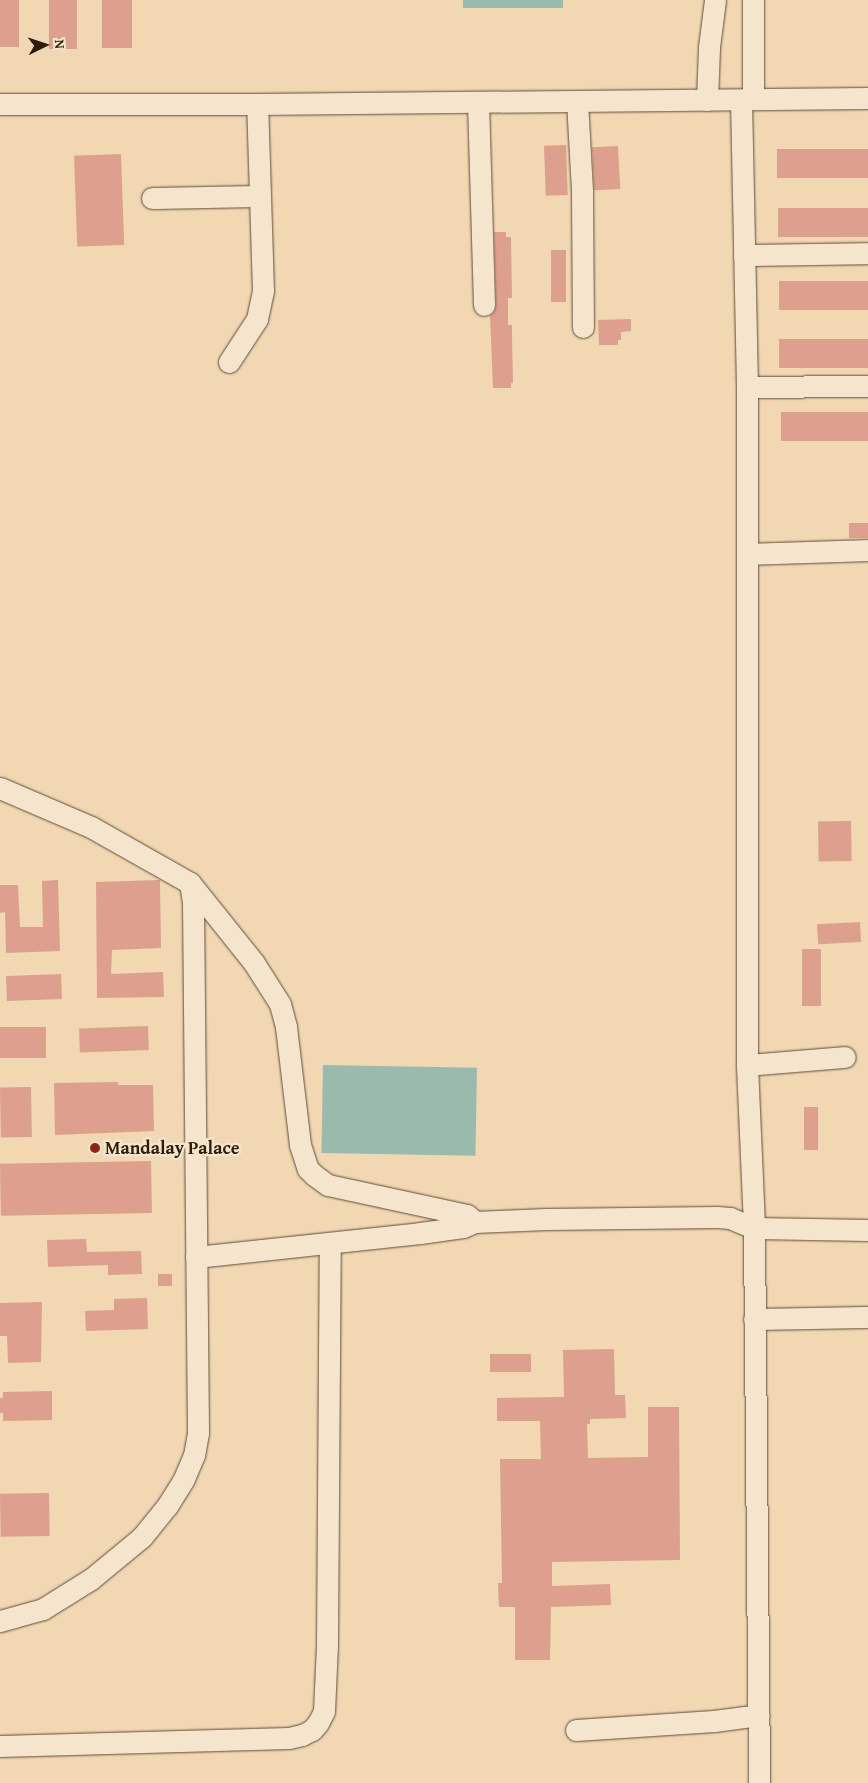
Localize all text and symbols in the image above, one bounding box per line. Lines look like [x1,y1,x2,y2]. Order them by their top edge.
north arrow [20,20,70,70]
text: N [50,39,70,49]
place label: Mandalay Palace [105,1137,240,1159]
marker: Mandalay Palace [89,1142,101,1154]

